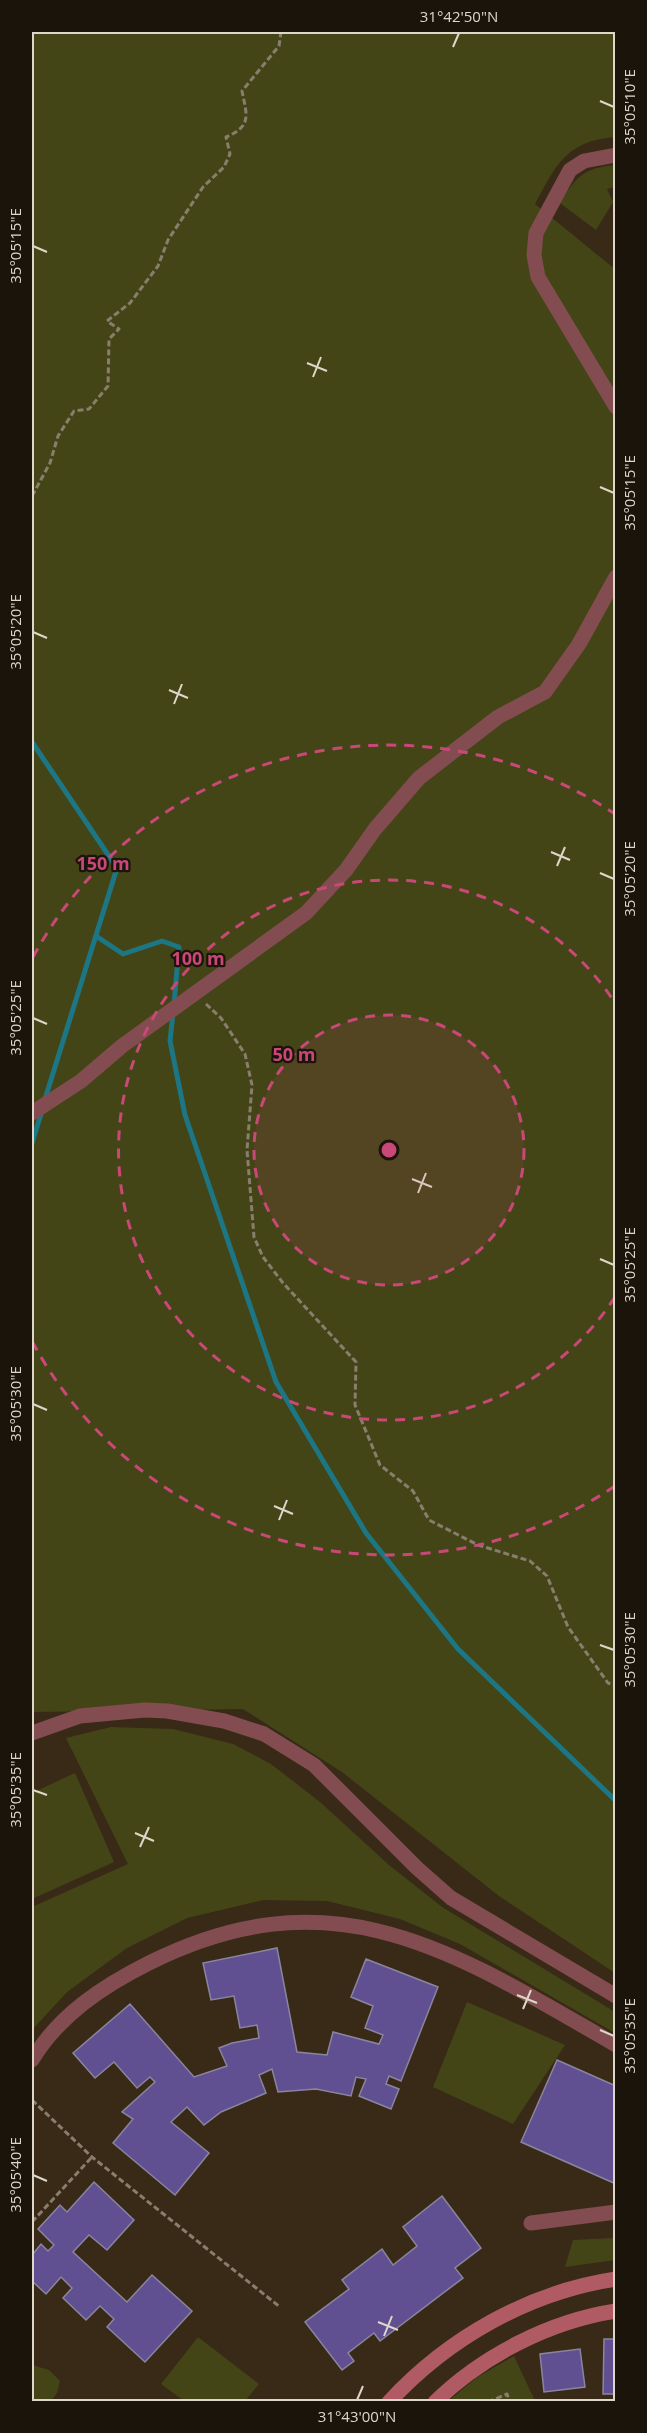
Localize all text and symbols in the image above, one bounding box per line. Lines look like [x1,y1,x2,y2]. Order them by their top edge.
text: 31°42'50"N [420,6,498,26]
text: 35°05'10"E [619,69,639,145]
text: 35°05'15"E [5,208,25,284]
text: 35°05'15"E [619,455,639,531]
text: 35°05'20"E [5,594,25,670]
text: 35°05'20"E [619,841,639,917]
text: 150 m [76,851,130,875]
text: 100 m [171,946,225,970]
text: 35°05'25"E [5,980,25,1056]
text: 50 m [273,1042,315,1066]
centre of rings [379,1140,399,1160]
text: 35°05'25"E [619,1227,639,1303]
text: 35°05'30"E [5,1366,25,1442]
text: 35°05'30"E [619,1612,639,1688]
text: 35°05'35"E [5,1752,25,1828]
text: 35°05'35"E [619,1998,639,2074]
text: 35°05'40"E [5,2137,25,2213]
text: 31°43'00"N [318,2406,396,2426]

